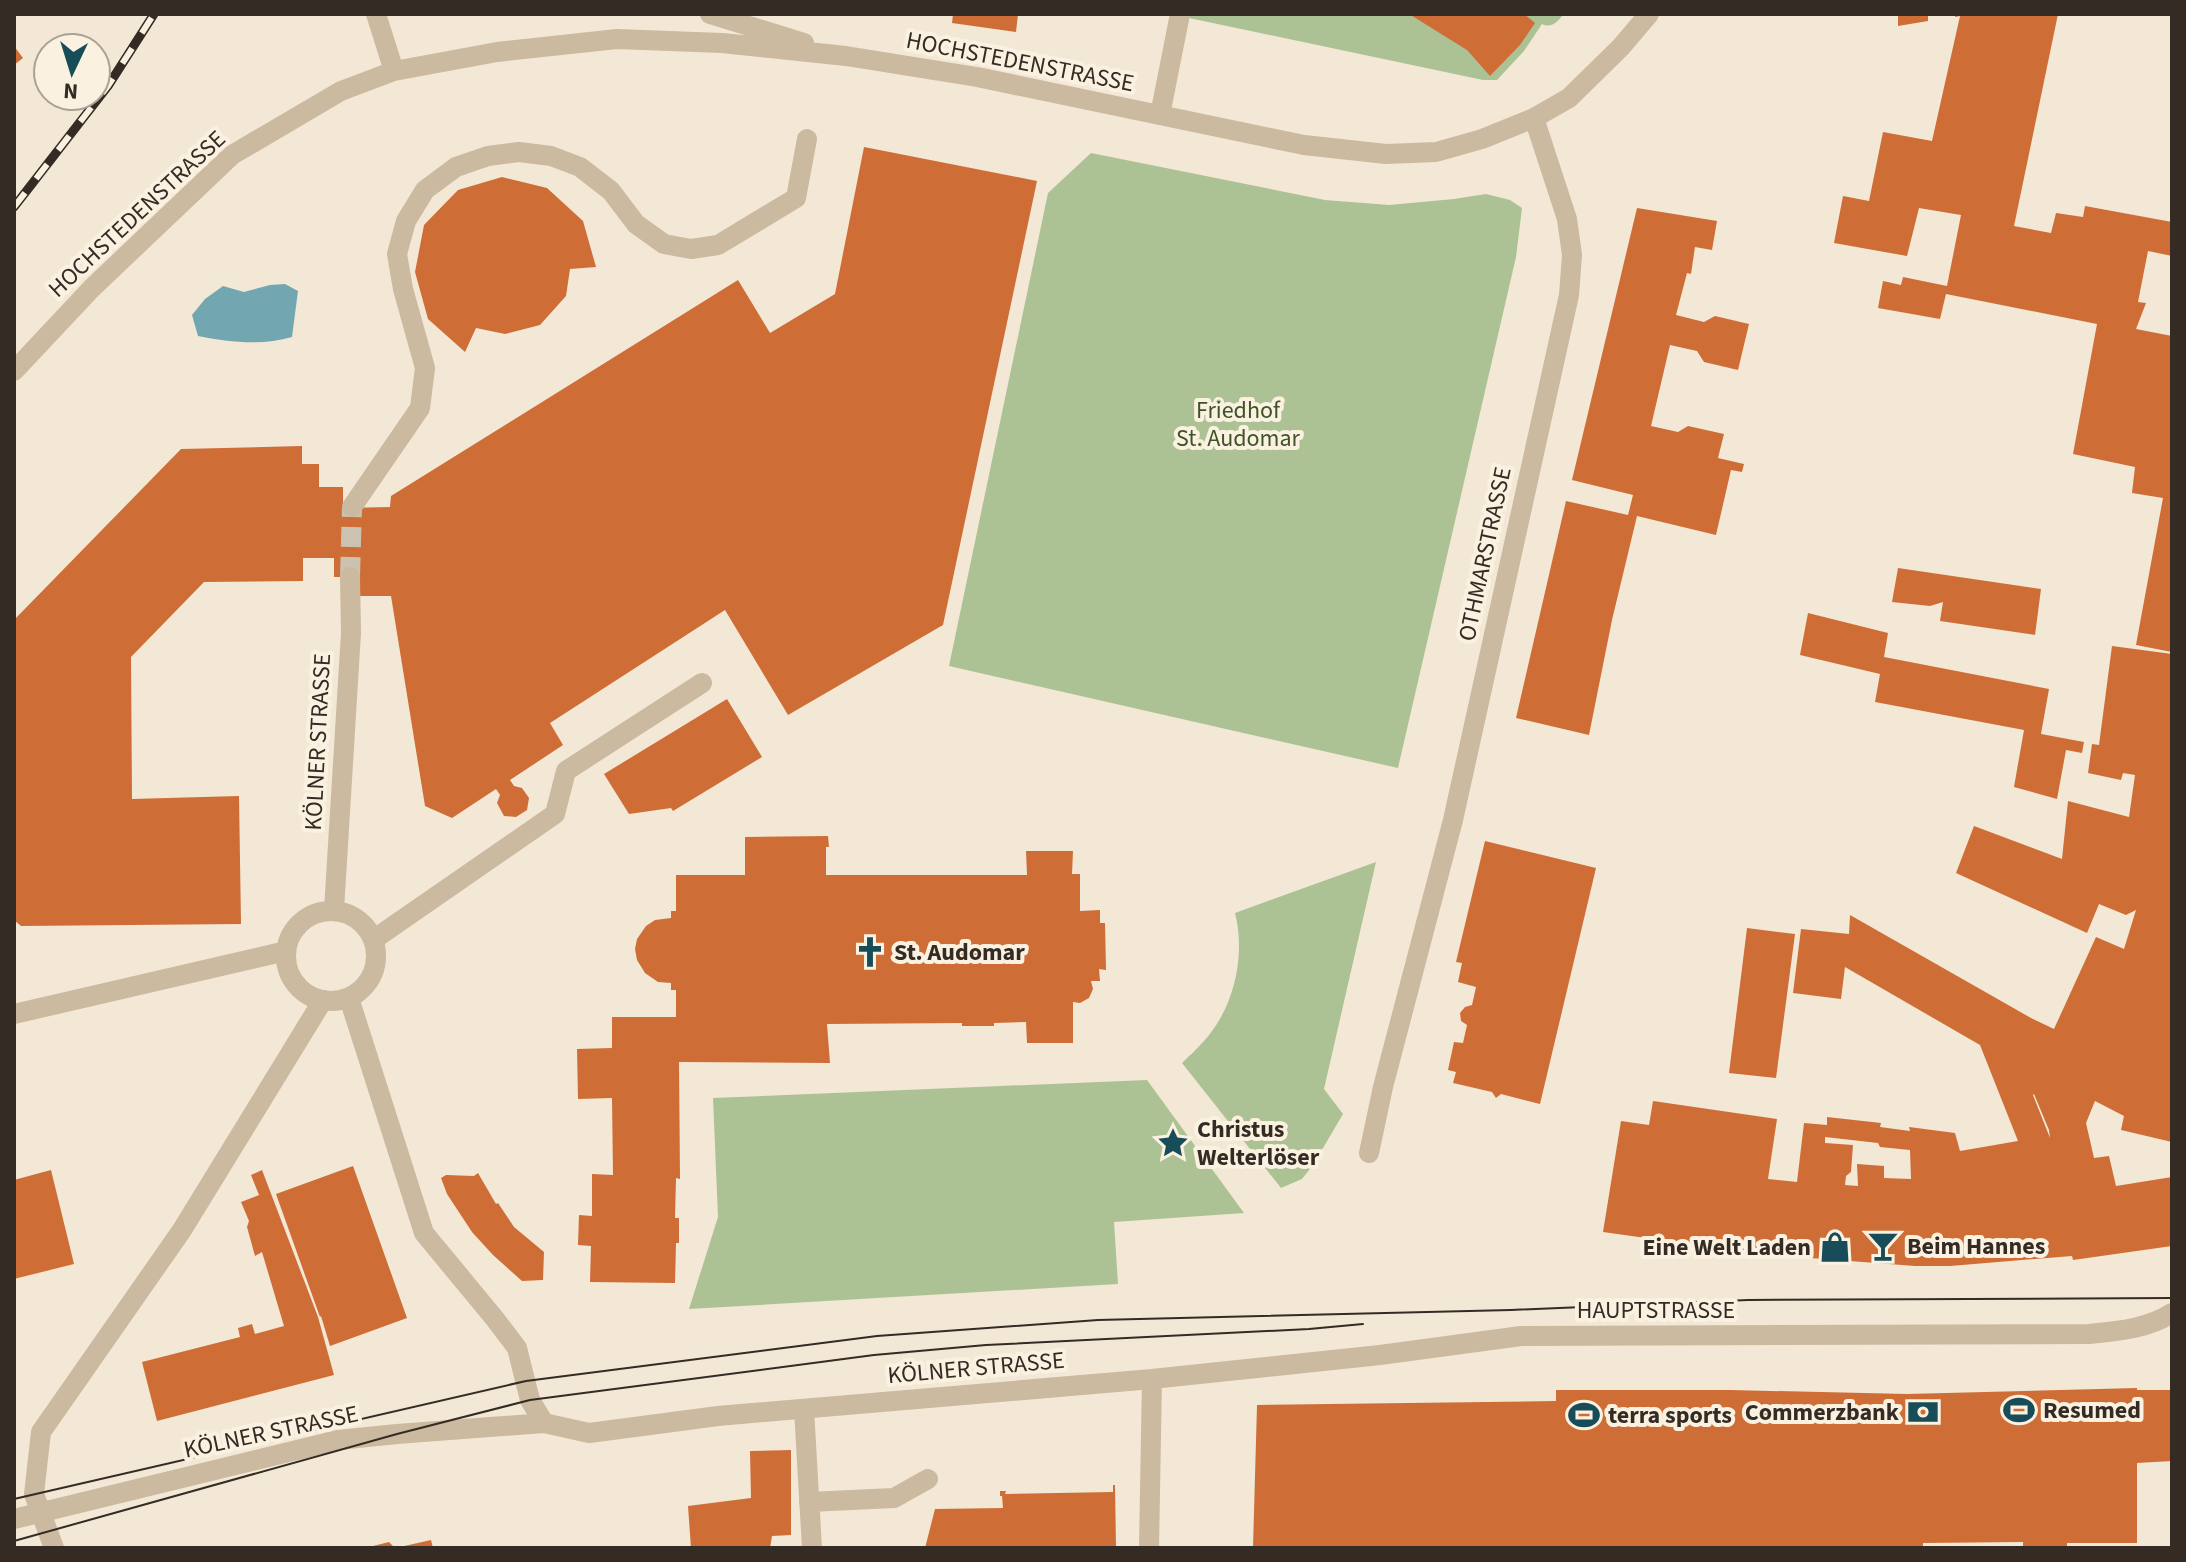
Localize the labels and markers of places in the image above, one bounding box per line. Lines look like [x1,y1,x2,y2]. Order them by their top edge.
church icon: St. Audomar [853,935,887,969]
place label: St. Audomar [894,935,1025,970]
place label: Christus Welterlöser [1197,1112,1320,1175]
place icon: Christus Welterlöser [1156,1126,1190,1160]
bar icon: Beim Hannes [1866,1229,1900,1263]
place label: Beim Hannes [1907,1229,2045,1264]
place label: Eine Welt Laden [1642,1230,1811,1265]
shop icon: Eine Welt Laden [1818,1230,1852,1264]
sports icon: Resumed [2002,1393,2036,1427]
place label: Resumed [2043,1393,2141,1428]
place label: Commerzbank [1745,1395,1900,1430]
bank icon: Commerzbank [1906,1395,1940,1429]
sports icon: terra sports [1567,1398,1601,1432]
place label: terra sports [1608,1398,1732,1433]

